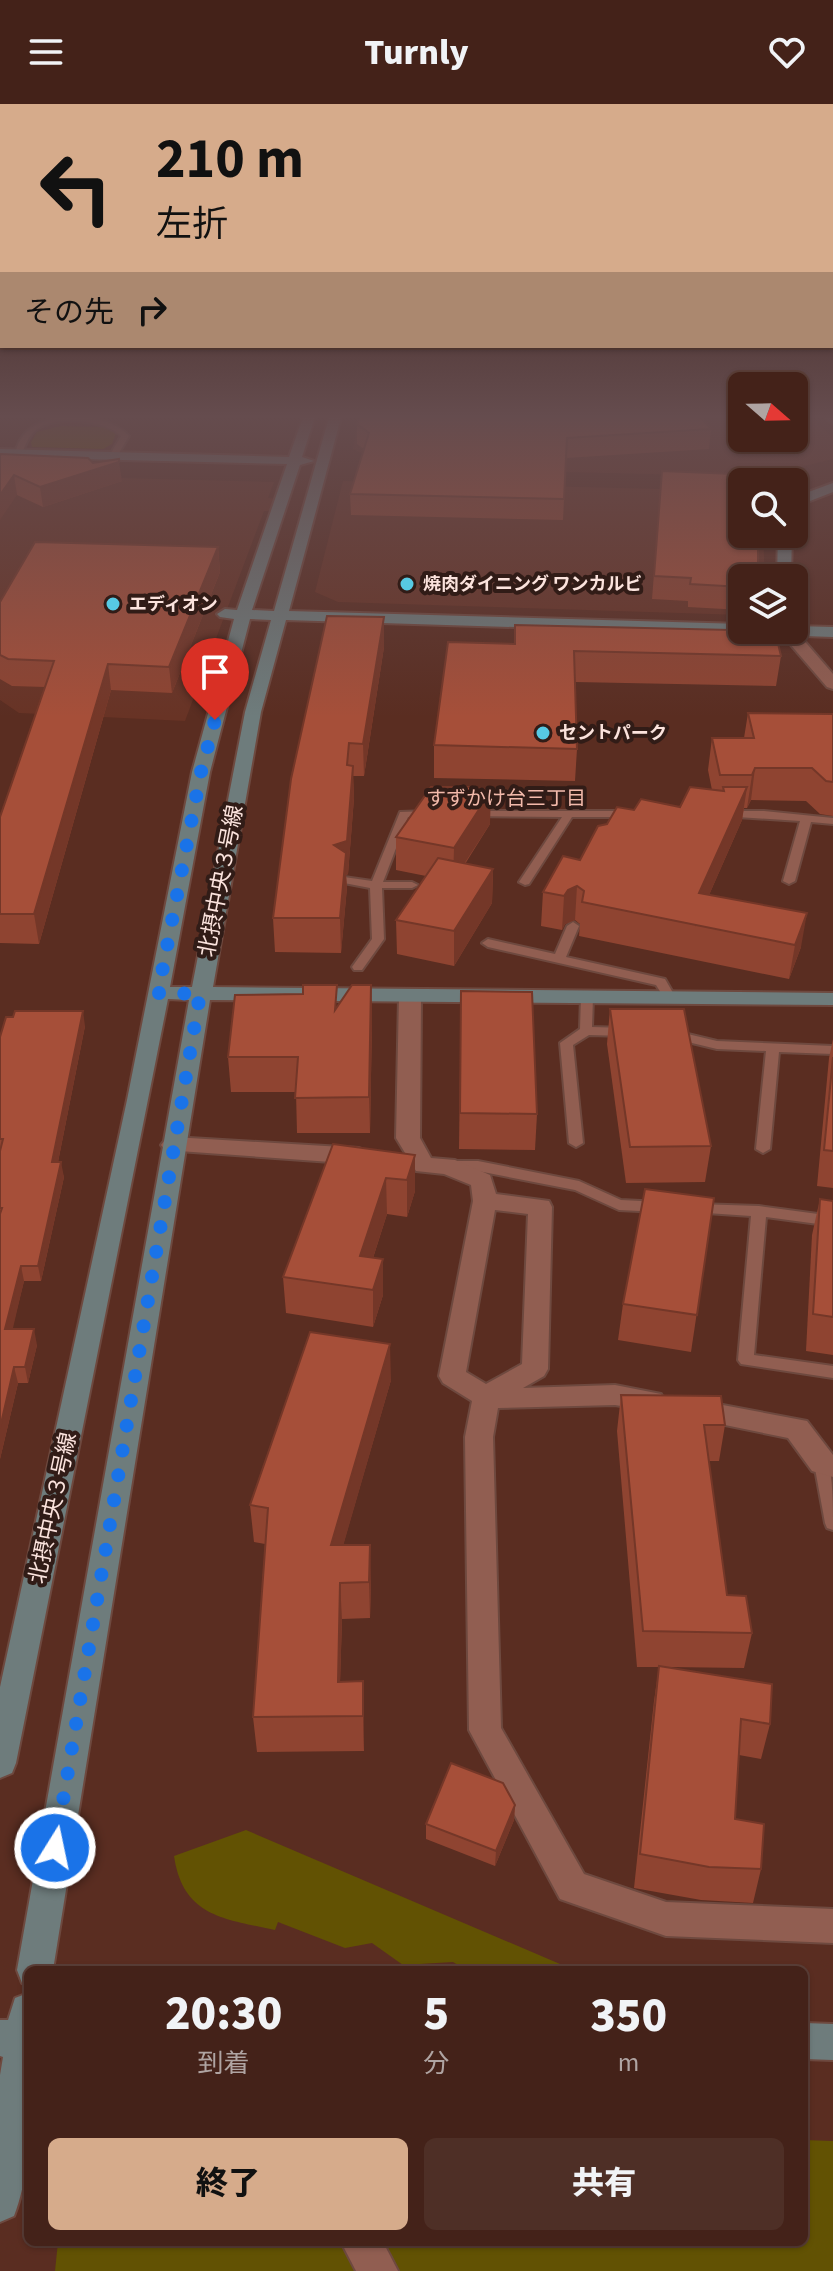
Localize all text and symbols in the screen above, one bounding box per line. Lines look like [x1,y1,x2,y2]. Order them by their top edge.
text: Turnly [364,27,469,78]
icon: menu [24,30,68,74]
icon: heart [765,30,809,74]
text: 210 m [156,120,304,199]
icon: left [24,136,128,240]
text: 左折 [156,199,228,250]
icon: right [130,288,174,332]
text: その先 [24,291,114,334]
north arrow [728,372,808,452]
map controls [728,372,808,644]
button: search [728,468,808,548]
button: layers [728,564,808,644]
place label: 焼肉ダイニング ワンカルビ [423,572,643,597]
marker: 焼肉ダイニング ワンカルビ [398,575,416,593]
place label: エディオン [129,592,218,617]
marker: エディオン [104,595,122,613]
pin [181,638,249,720]
icon: arrive [193,650,237,694]
place label: セントパーク [559,721,667,746]
marker: セントパーク [534,724,552,742]
district label: すずかけ台三丁目 [426,785,586,813]
street label: 北摂中央３号線 [191,802,251,960]
street label: 北摂中央３号線 [21,1429,85,1587]
position arrow [13,1806,97,1890]
text: 20:30 [165,1980,282,2048]
text: 5 [423,1980,449,2048]
text: 350 [590,1982,667,2050]
text: m [618,2044,639,2081]
text: 到着 [198,2045,250,2082]
text: 分 [423,2045,449,2082]
button: 終了 [48,2138,408,2230]
button: 共有 [424,2138,784,2230]

